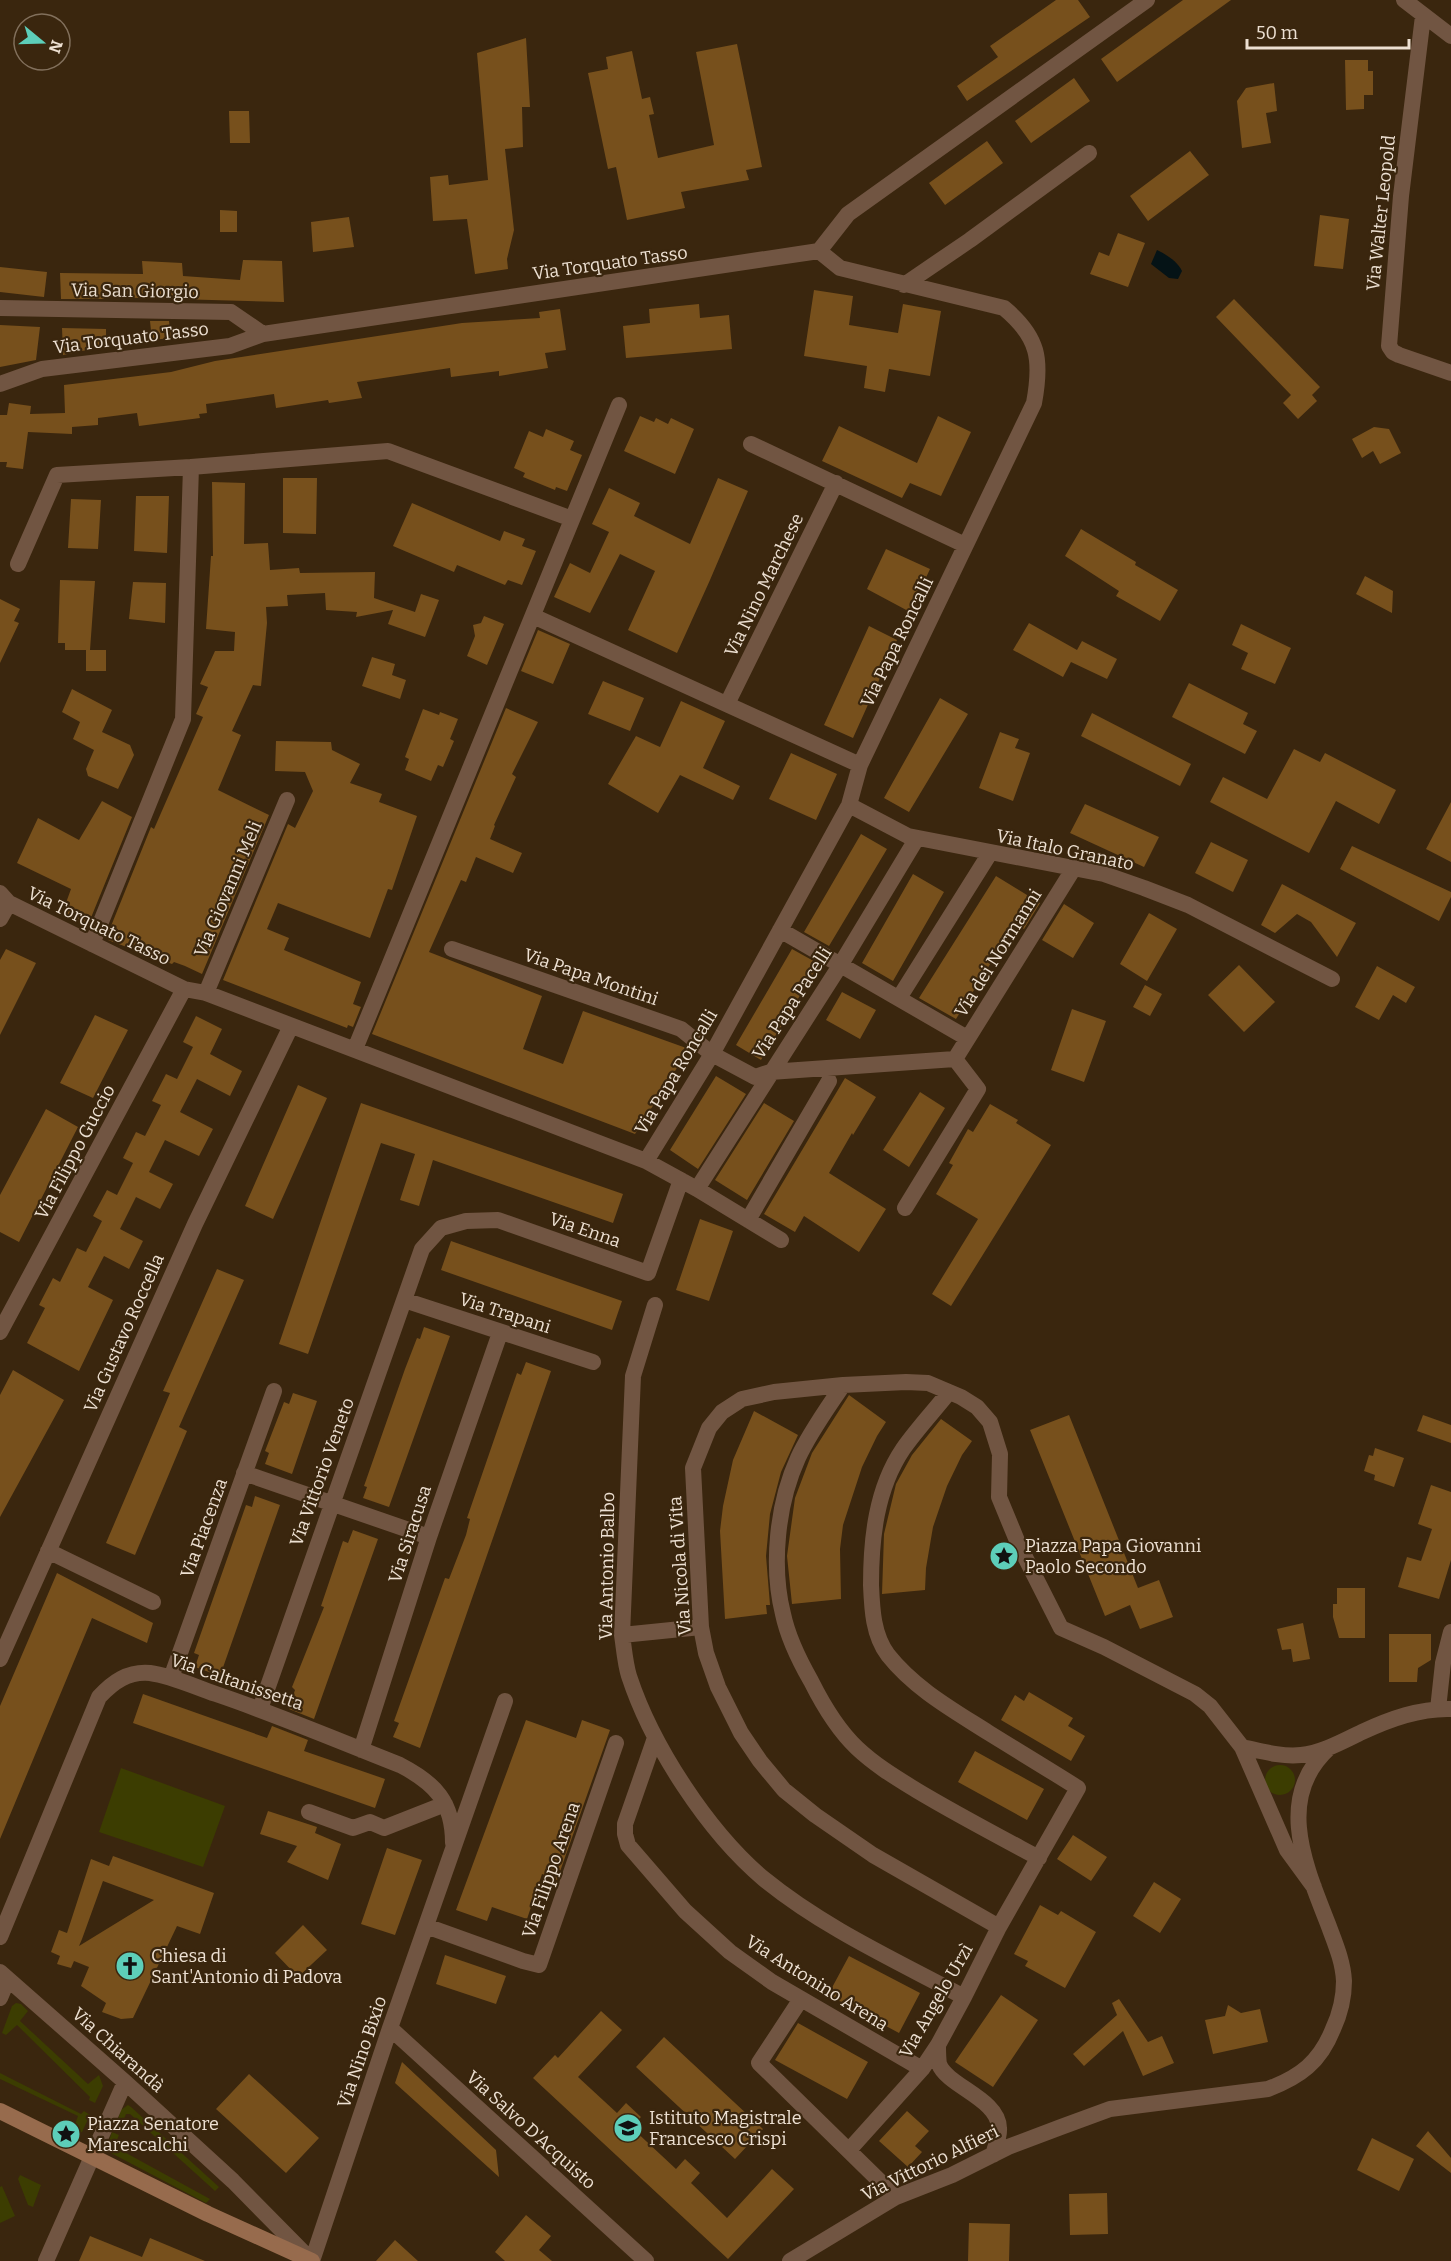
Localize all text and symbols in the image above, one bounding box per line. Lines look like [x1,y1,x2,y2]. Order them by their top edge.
north arrow [12,12,72,72]
scale bar [1247,12,1409,50]
text: 50 m [1256,22,1298,44]
text: N [45,38,67,56]
street label: Via Walter Leopold [1362,134,1400,292]
street label: Via Torquato Tasso [531,241,689,285]
street label: Via San Giorgio [71,279,199,303]
street label: Via Torquato Tasso [52,318,210,358]
street label: Via Nino Marchese [720,510,808,660]
street label: Via Papa Roncalli [856,573,938,711]
street label: Via Giovanni Meli [189,818,267,960]
street label: Via Italo Granato [994,825,1136,875]
street label: Via Torquato Tasso [24,882,174,970]
street label: Via dei Normanni [950,885,1046,1021]
street label: Via Papa Pacelli [748,943,836,1063]
street label: Via Papa Montini [521,944,661,1010]
street label: Via Papa Roncalli [630,1005,722,1139]
street label: Via Filippo Guccio [30,1081,120,1223]
street label: Via Enna [546,1208,624,1252]
street label: Via Gustavo Roccella [79,1250,169,1416]
street label: Via Trapani [456,1288,554,1338]
street label: Via Vittorio Veneto [285,1395,359,1549]
street label: Via Piacenza [176,1475,232,1581]
street label: Via Siracusa [384,1482,436,1586]
street label: Via Antonio Balbo [595,1492,619,1640]
street label: Via Nicola di Vita [664,1495,696,1637]
place label: Piazza Papa Giovanni Paolo Secondo [1025,1535,1201,1578]
place icon: Piazza Papa Giovanni Paolo Secondo [988,1540,1020,1572]
street label: Via Caltanissetta [168,1649,307,1715]
street label: Via Filippo Arena [517,1799,585,1941]
street label: Via Antonino Arena [742,1930,892,2036]
street label: Via Angelo Urzì [894,1940,978,2062]
place label: Chiesa di Sant'Antonio di Padova [151,1945,342,1988]
church icon: Chiesa di Sant'Antonio di Padova [114,1950,146,1982]
street label: Via Nino Bixio [333,1993,391,2111]
street label: Via Chiarandà [67,2003,169,2097]
street label: Via Salvo D'Acquisto [462,2066,600,2194]
place label: Istituto Magistrale Francesco Crispi [649,2107,802,2150]
school or university icon: Istituto Magistrale Francesco Crispi [612,2112,644,2144]
place label: Piazza Senatore Marescalchi [87,2113,219,2156]
place icon: Piazza Senatore Marescalchi [50,2118,82,2150]
street label: Via Vittorio Alfieri [858,2120,1002,2206]

